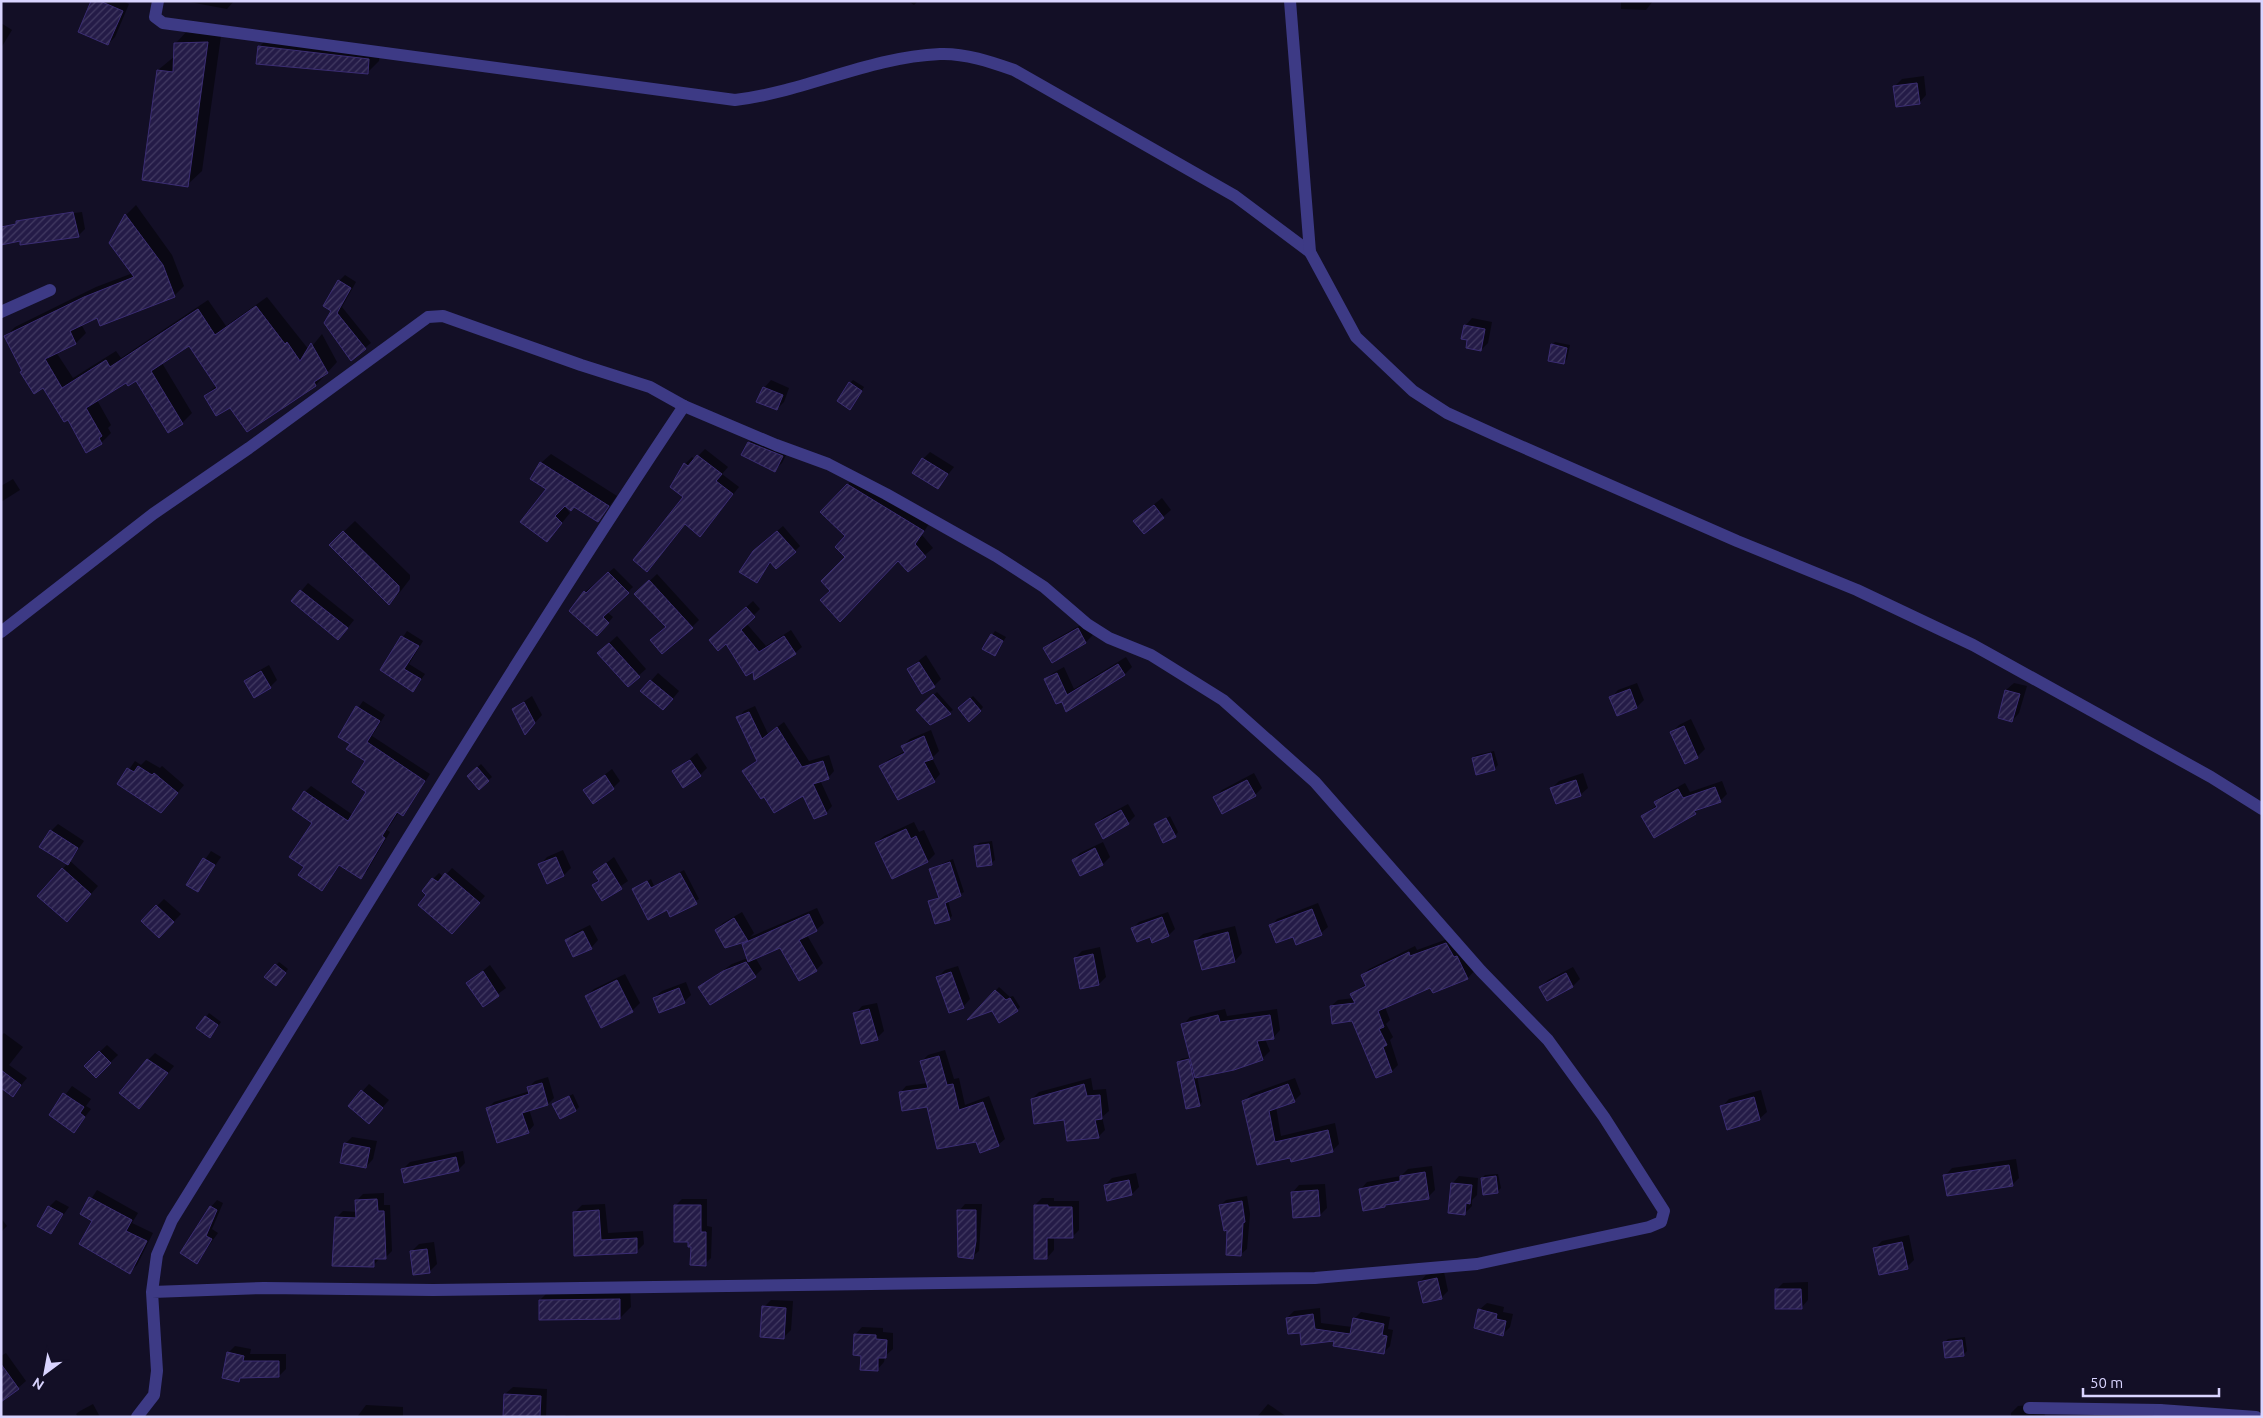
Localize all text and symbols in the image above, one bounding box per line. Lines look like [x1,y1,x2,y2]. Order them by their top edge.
north arrow [20,1348,70,1398]
scale bar [2083,1366,2219,1398]
text: N [29,1374,47,1394]
text: 50 m [2090,1374,2123,1391]

